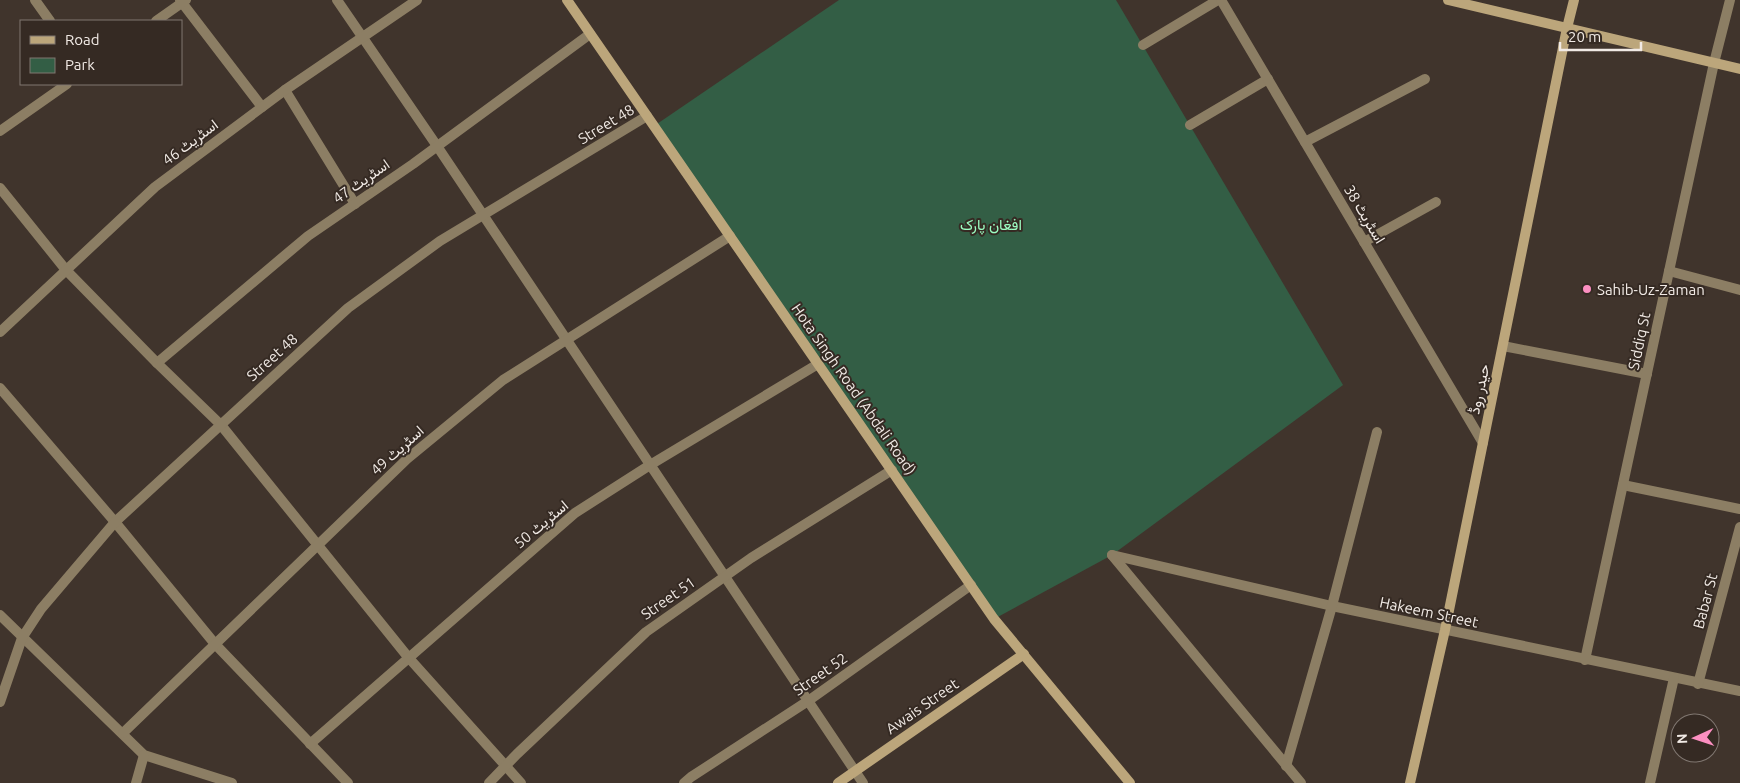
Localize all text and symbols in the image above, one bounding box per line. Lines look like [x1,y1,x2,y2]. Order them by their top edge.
legend [20,20,182,85]
scale bar [1560,20,1641,52]
text: 20 m [1568,28,1601,45]
text: Road [65,31,100,48]
text: Park [65,56,95,73]
street label: Street 48 [575,101,637,147]
street label: اسٹریٹ 46 [159,116,222,169]
street label: اسٹریٹ 47 [329,155,393,207]
street label: اسٹریٹ 38 [1340,182,1389,247]
park label: افغان پارک [960,216,1022,235]
place label: Sahib-Uz-Zaman [1597,281,1705,298]
marker: Sahib-Uz-Zaman [1581,283,1593,295]
street label: Hota Singh Road (Abdali Road) [788,300,920,478]
street label: Siddiq St [1625,310,1653,371]
street label: Street 48 [243,330,301,384]
street label: حیدر روڈ [1465,362,1494,416]
street label: اسٹریٹ 49 [367,422,428,479]
street label: اسٹریٹ 50 [511,497,572,552]
street label: Babar St [1689,571,1721,631]
street label: Street 51 [638,573,698,623]
street label: Hakeem Street [1378,593,1480,631]
street label: Street 52 [790,649,850,699]
street label: Awais Street [883,675,962,737]
north arrow [1670,713,1720,763]
text: N [1674,733,1690,744]

